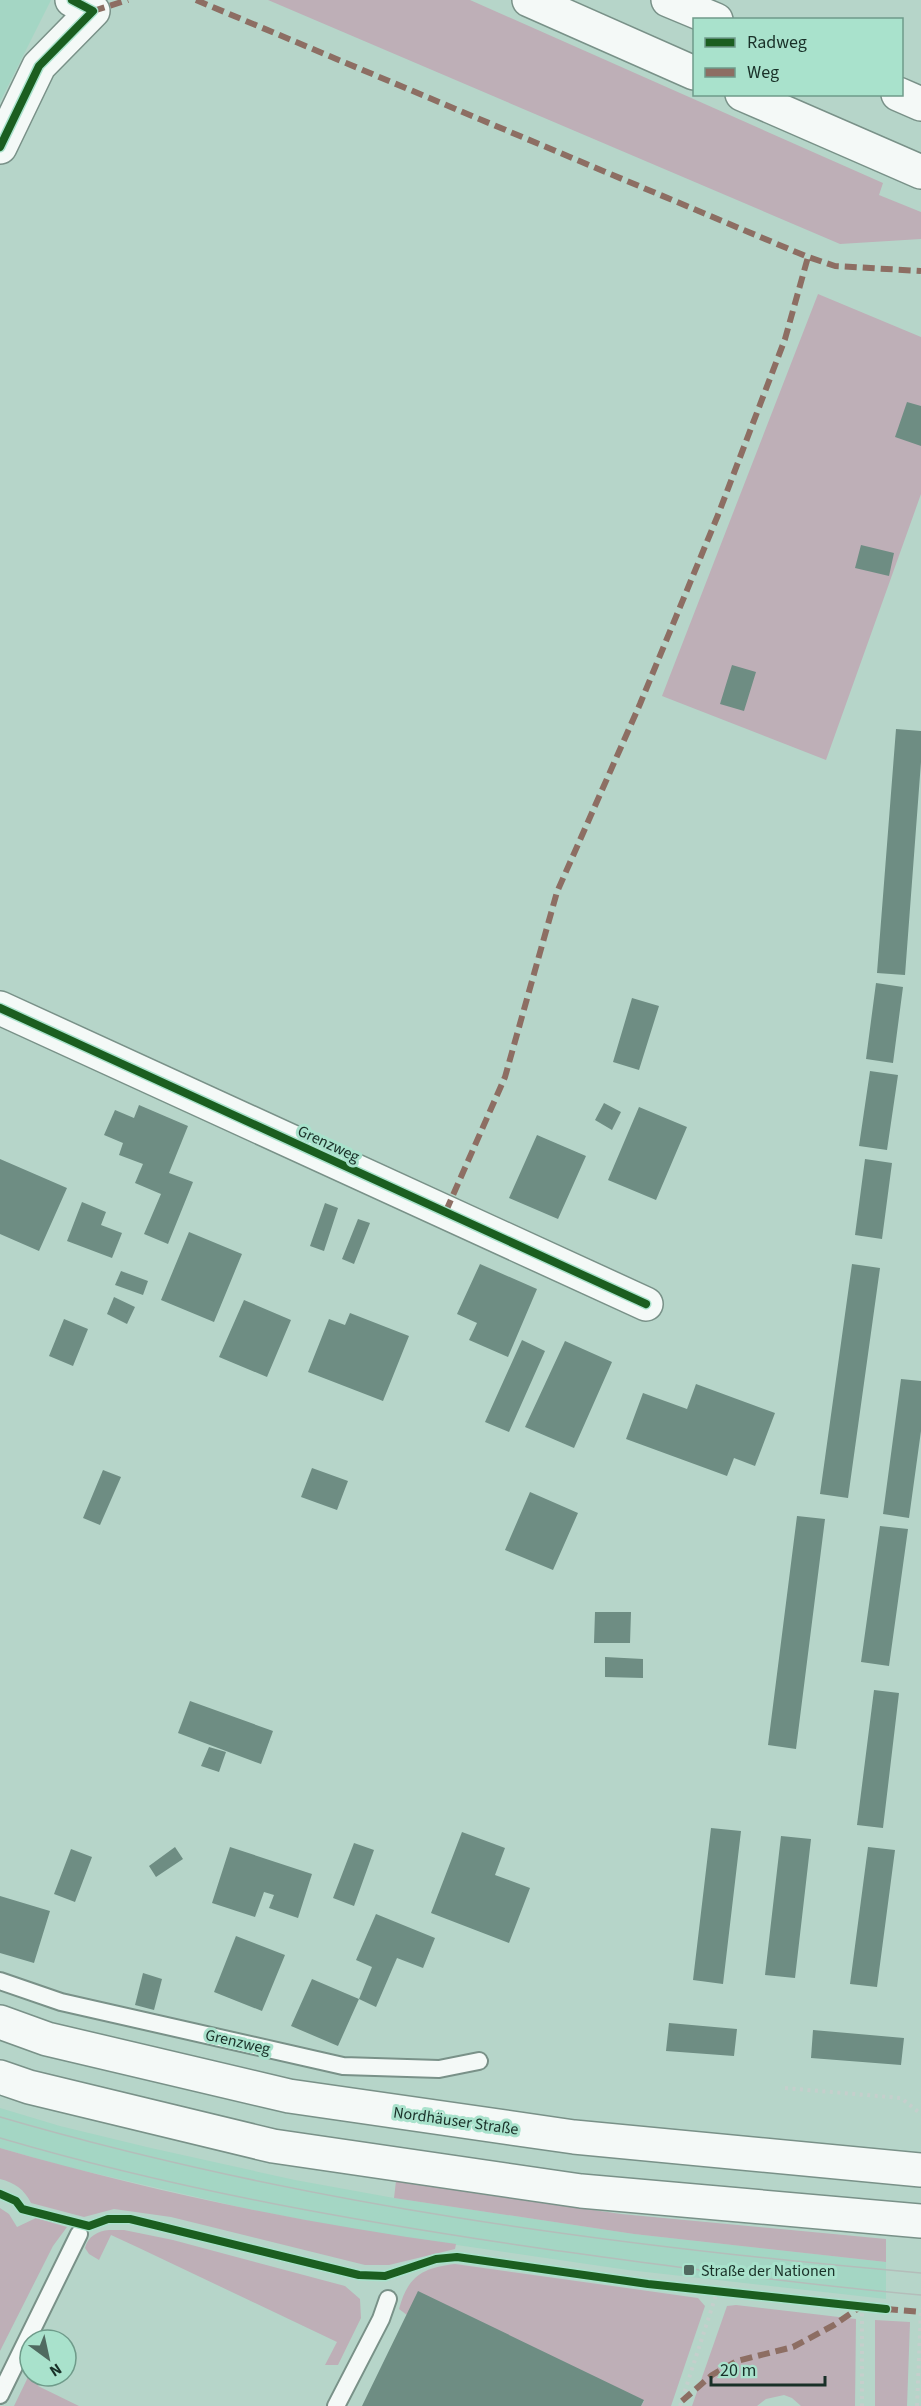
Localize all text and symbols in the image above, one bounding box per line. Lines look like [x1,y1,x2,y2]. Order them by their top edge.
legend [693,18,903,96]
text: Radweg [747,30,807,55]
text: Weg [747,60,779,85]
street label: Grenzweg [294,1120,363,1168]
street label: Grenzweg [203,2024,272,2060]
street label: Nordhäuser Straße [392,2101,520,2141]
place label: Straße der Nationen [701,2260,835,2282]
marker: Straße der Nationen [682,2263,696,2277]
north arrow [18,2328,78,2388]
scale bar [711,2349,825,2387]
text: N [45,2358,66,2382]
text: 20 m [720,2358,756,2383]

